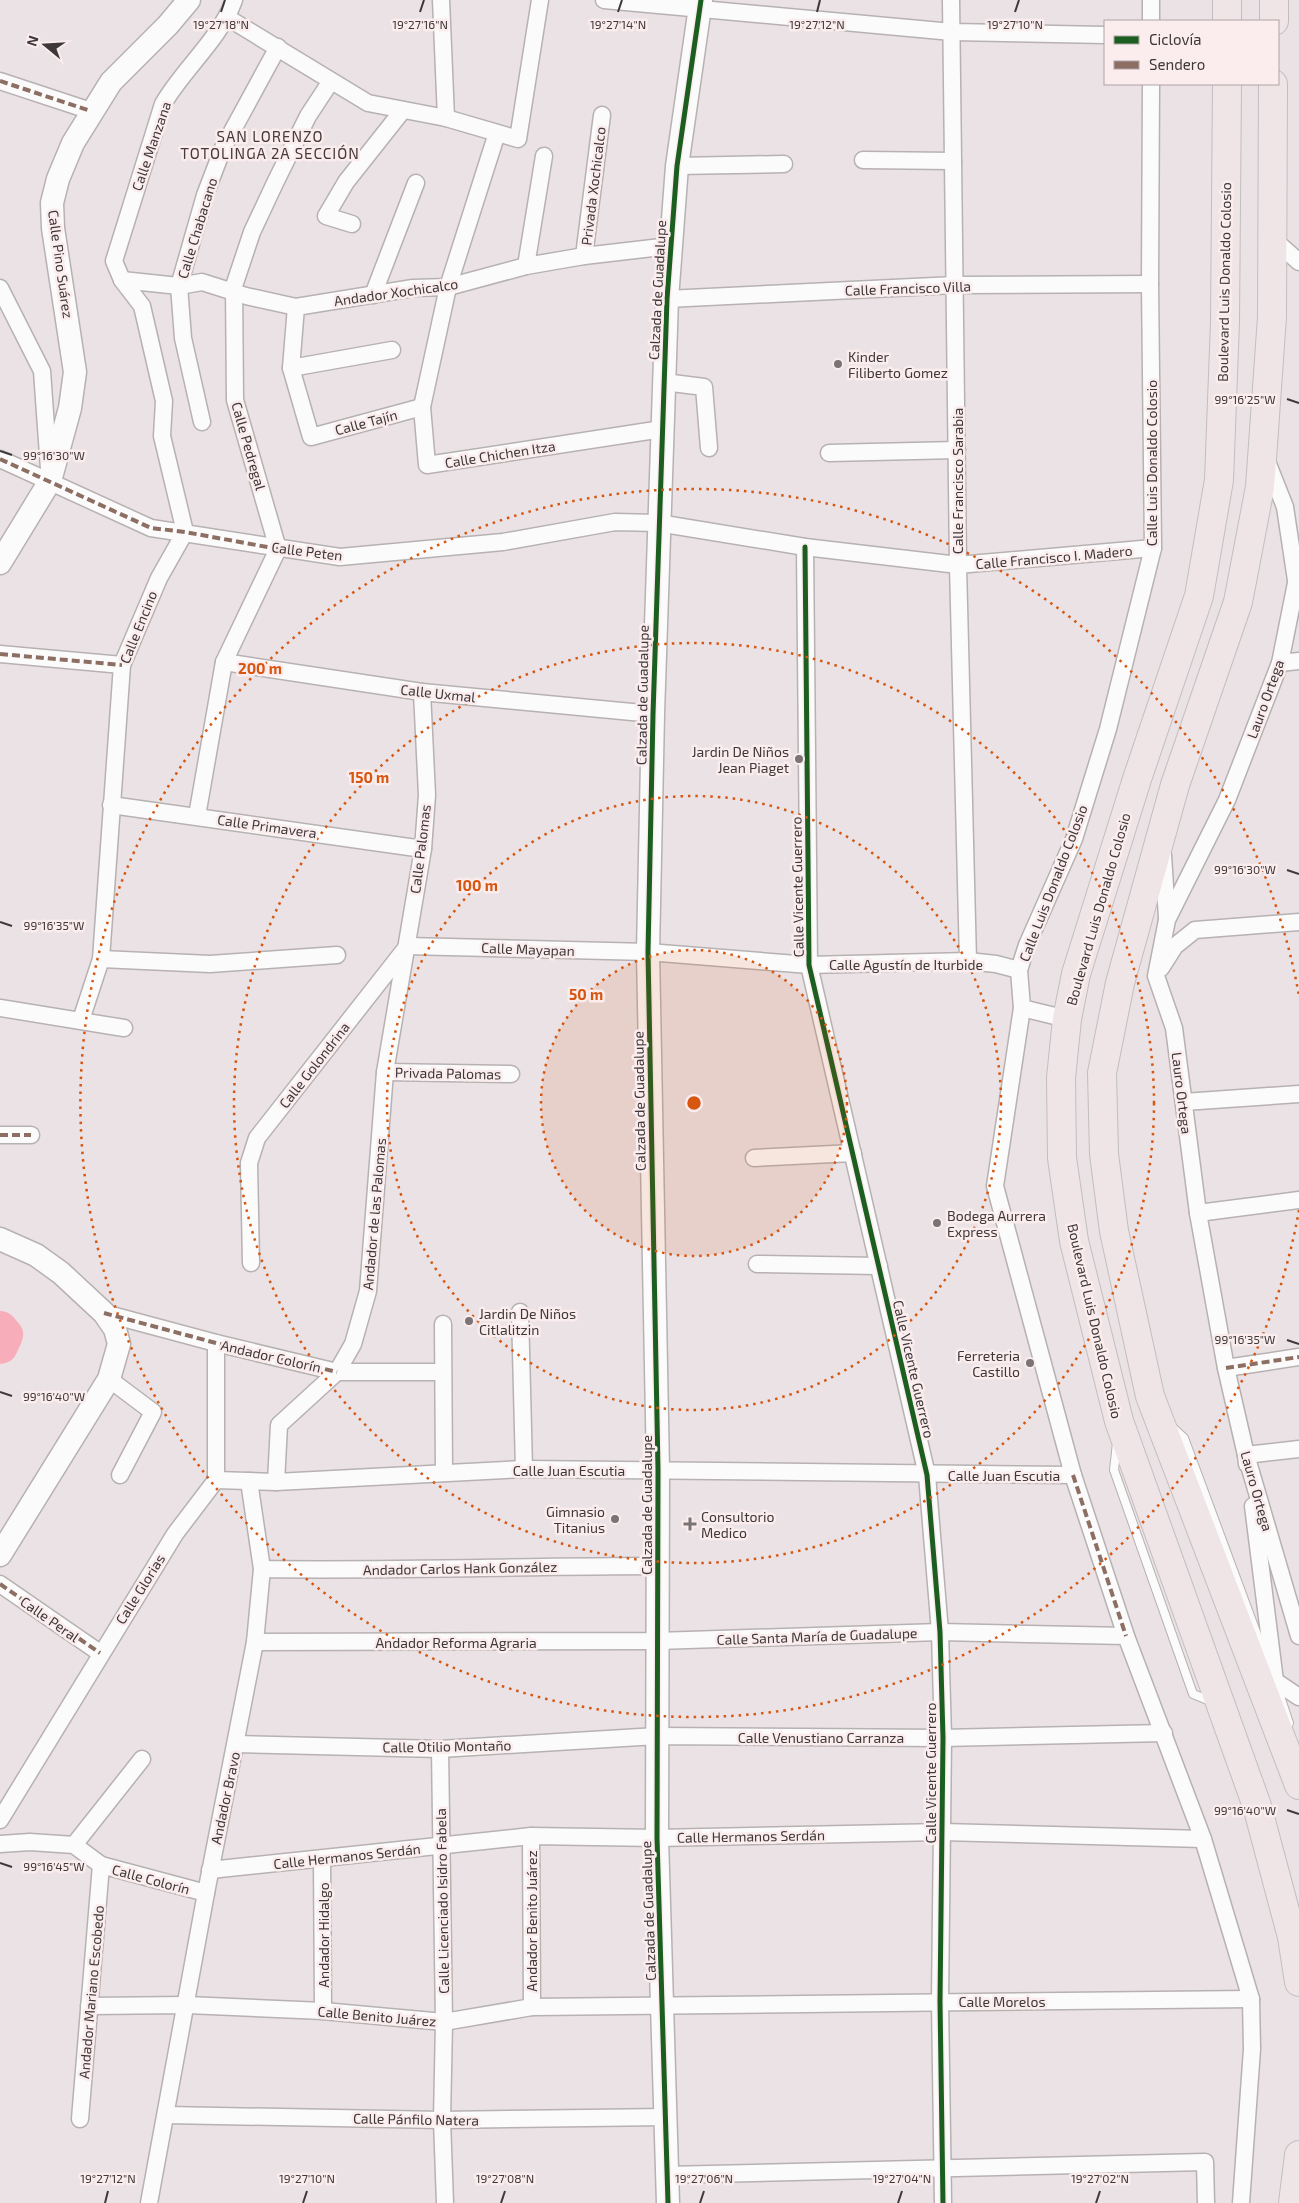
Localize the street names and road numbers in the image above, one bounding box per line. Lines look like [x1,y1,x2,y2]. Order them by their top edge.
street label: Calle Manzana [128,99,174,193]
street label: Privada Xochicalco [577,126,609,246]
street label: Calle Chabacano [174,175,220,281]
street label: Boulevard Luis Donaldo Colosio [1214,182,1234,382]
street label: Calle Pino Suárez [45,209,77,319]
street label: Calzada de Guadalupe [645,220,669,360]
street label: Andador Xochicalco [333,275,459,309]
street label: Calle Francisco Villa [845,277,971,299]
street label: Calle Luis Donaldo Colosio [1143,380,1160,546]
street label: Calle Pedregal [228,400,270,493]
street label: Calle Tajín [333,406,399,438]
street label: Calle Francisco Sarabia [949,408,966,554]
street label: Calle Chichen Itza [443,437,557,471]
street label: Calle Peten [271,538,343,564]
street label: Calle Francisco I. Madero [975,542,1133,572]
street label: Calle Encino [116,588,160,666]
street label: Calzada de Guadalupe [632,625,652,765]
street label: Lauro Ortega [1243,657,1287,741]
street label: Calle Uxmal [400,681,477,705]
street label: Calle Luis Donaldo Colosio [1015,802,1091,964]
street label: Calle Palomas [406,803,434,895]
street label: Calle Primavera [216,811,318,841]
street label: Boulevard Luis Donaldo Colosio [1062,811,1134,1007]
street label: Calle Vicente Guerrero [787,816,807,958]
street label: Calle Mayapan [481,939,575,959]
street label: Calle Agustín de Iturbide [829,956,983,973]
street label: Calle Golondrina [275,1019,353,1111]
street label: Calzada de Guadalupe [629,1031,649,1171]
street label: Lauro Ortega [1169,1051,1195,1135]
street label: Privada Palomas [395,1064,501,1082]
street label: Andador de las Palomas [359,1137,389,1291]
street label: Boulevard Luis Donaldo Colosio [1064,1222,1126,1420]
street label: Calle Vicente Guerrero [890,1298,938,1440]
street label: Andador Colorín [219,1336,323,1376]
street label: Calzada de Guadalupe [638,1435,655,1575]
street label: Lauro Ortega [1237,1449,1277,1533]
street label: Calle Juan Escutia [513,1462,625,1479]
street label: Calle Juan Escutia [948,1467,1060,1484]
street label: Calle Glorias [112,1551,168,1627]
street label: Andador Carlos Hank González [363,1558,557,1578]
street label: Calle Peral [17,1593,83,1646]
street label: Calle Santa María de Guadalupe [716,1624,918,1648]
street label: Andador Reforma Agraria [375,1634,537,1651]
street label: Calle Vicente Guerrero [922,1703,939,1843]
street label: Calle Venustiano Carranza [738,1729,904,1746]
street label: Calle Otilio Montaño [382,1736,512,1756]
street label: Andador Bravo [207,1750,243,1846]
street label: Calle Licenciado Isidro Fabela [432,1808,452,1994]
street label: Calle Hermanos Serdán [677,1826,825,1846]
street label: Calle Hermanos Serdán [272,1840,422,1872]
street label: Calzada de Guadalupe [637,1841,659,1981]
street label: Andador Benito Juárez [523,1850,540,1992]
street label: Calle Colorín [110,1860,192,1898]
street label: Andador Hidalgo [315,1882,332,1988]
street label: Andador Mariano Escobedo [75,1905,107,2079]
street label: Calle Morelos [958,1993,1046,2010]
street label: Calle Benito Juárez [317,2002,437,2030]
street label: Calle Pánfilo Natera [353,2109,479,2129]

